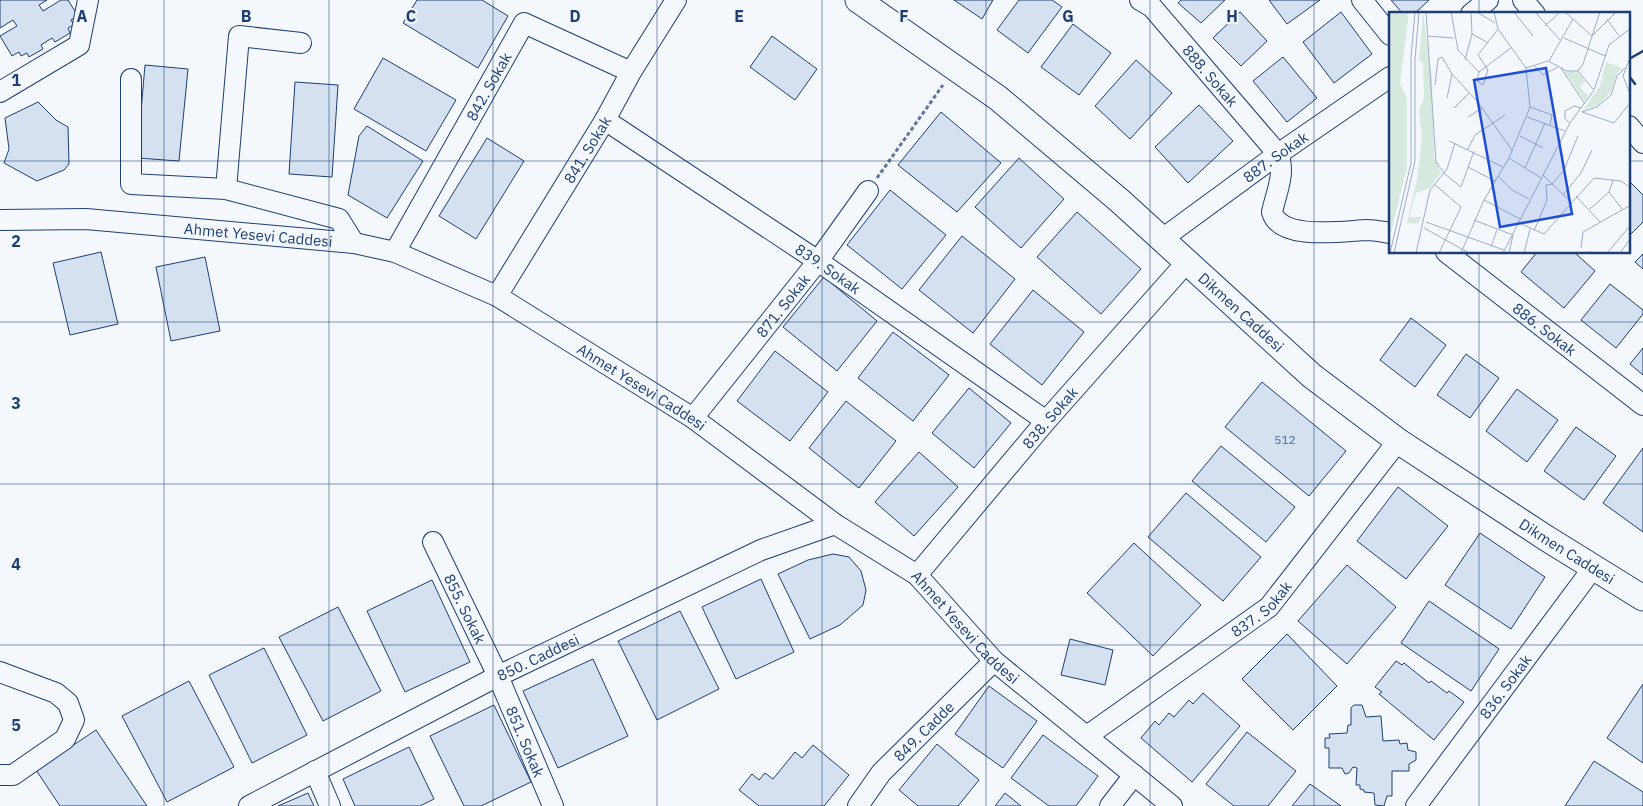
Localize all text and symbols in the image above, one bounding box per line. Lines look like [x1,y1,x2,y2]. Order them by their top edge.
text: A [77,6,88,26]
text: B [241,6,252,26]
text: C [406,6,416,26]
text: D [569,6,581,26]
text: E [734,6,744,26]
text: F [899,6,909,26]
text: G [1062,6,1074,26]
text: H [1226,6,1238,26]
inset map [1389,12,1630,254]
street label: 888. Sokak [1179,41,1243,110]
street label: 842. Sokak [461,49,515,124]
text: 1 [11,70,21,90]
street label: 841. Sokak [559,112,615,187]
street label: 887. Sokak [1239,127,1311,186]
street label: Ahmet Yesevi Caddesi [183,218,333,251]
text: 2 [11,231,21,251]
street label: 839. Sokak [792,239,865,298]
street label: Dikmen Caddesi [1195,268,1288,356]
street label: 871. Sokak [752,270,814,341]
street label: 886. Sokak [1509,298,1580,359]
street label: Ahmet Yesevi Caddesi [574,339,710,434]
street label: 838. Sokak [1018,383,1082,452]
text: 3 [11,393,21,413]
house number: 512 [1274,432,1296,447]
street label: Dikmen Caddesi [1516,514,1619,588]
text: 4 [11,554,21,574]
street label: Ahmet Yesevi Caddesi [908,566,1023,687]
street label: 855. Sokak [440,570,490,647]
street label: 837. Sokak [1227,577,1295,641]
street label: 850. Caddesi [494,629,582,685]
street label: 836. Sokak [1475,650,1535,722]
street label: 849. Cadde [889,697,958,765]
street label: 851. Sokak [502,703,549,780]
text: 5 [11,715,21,735]

